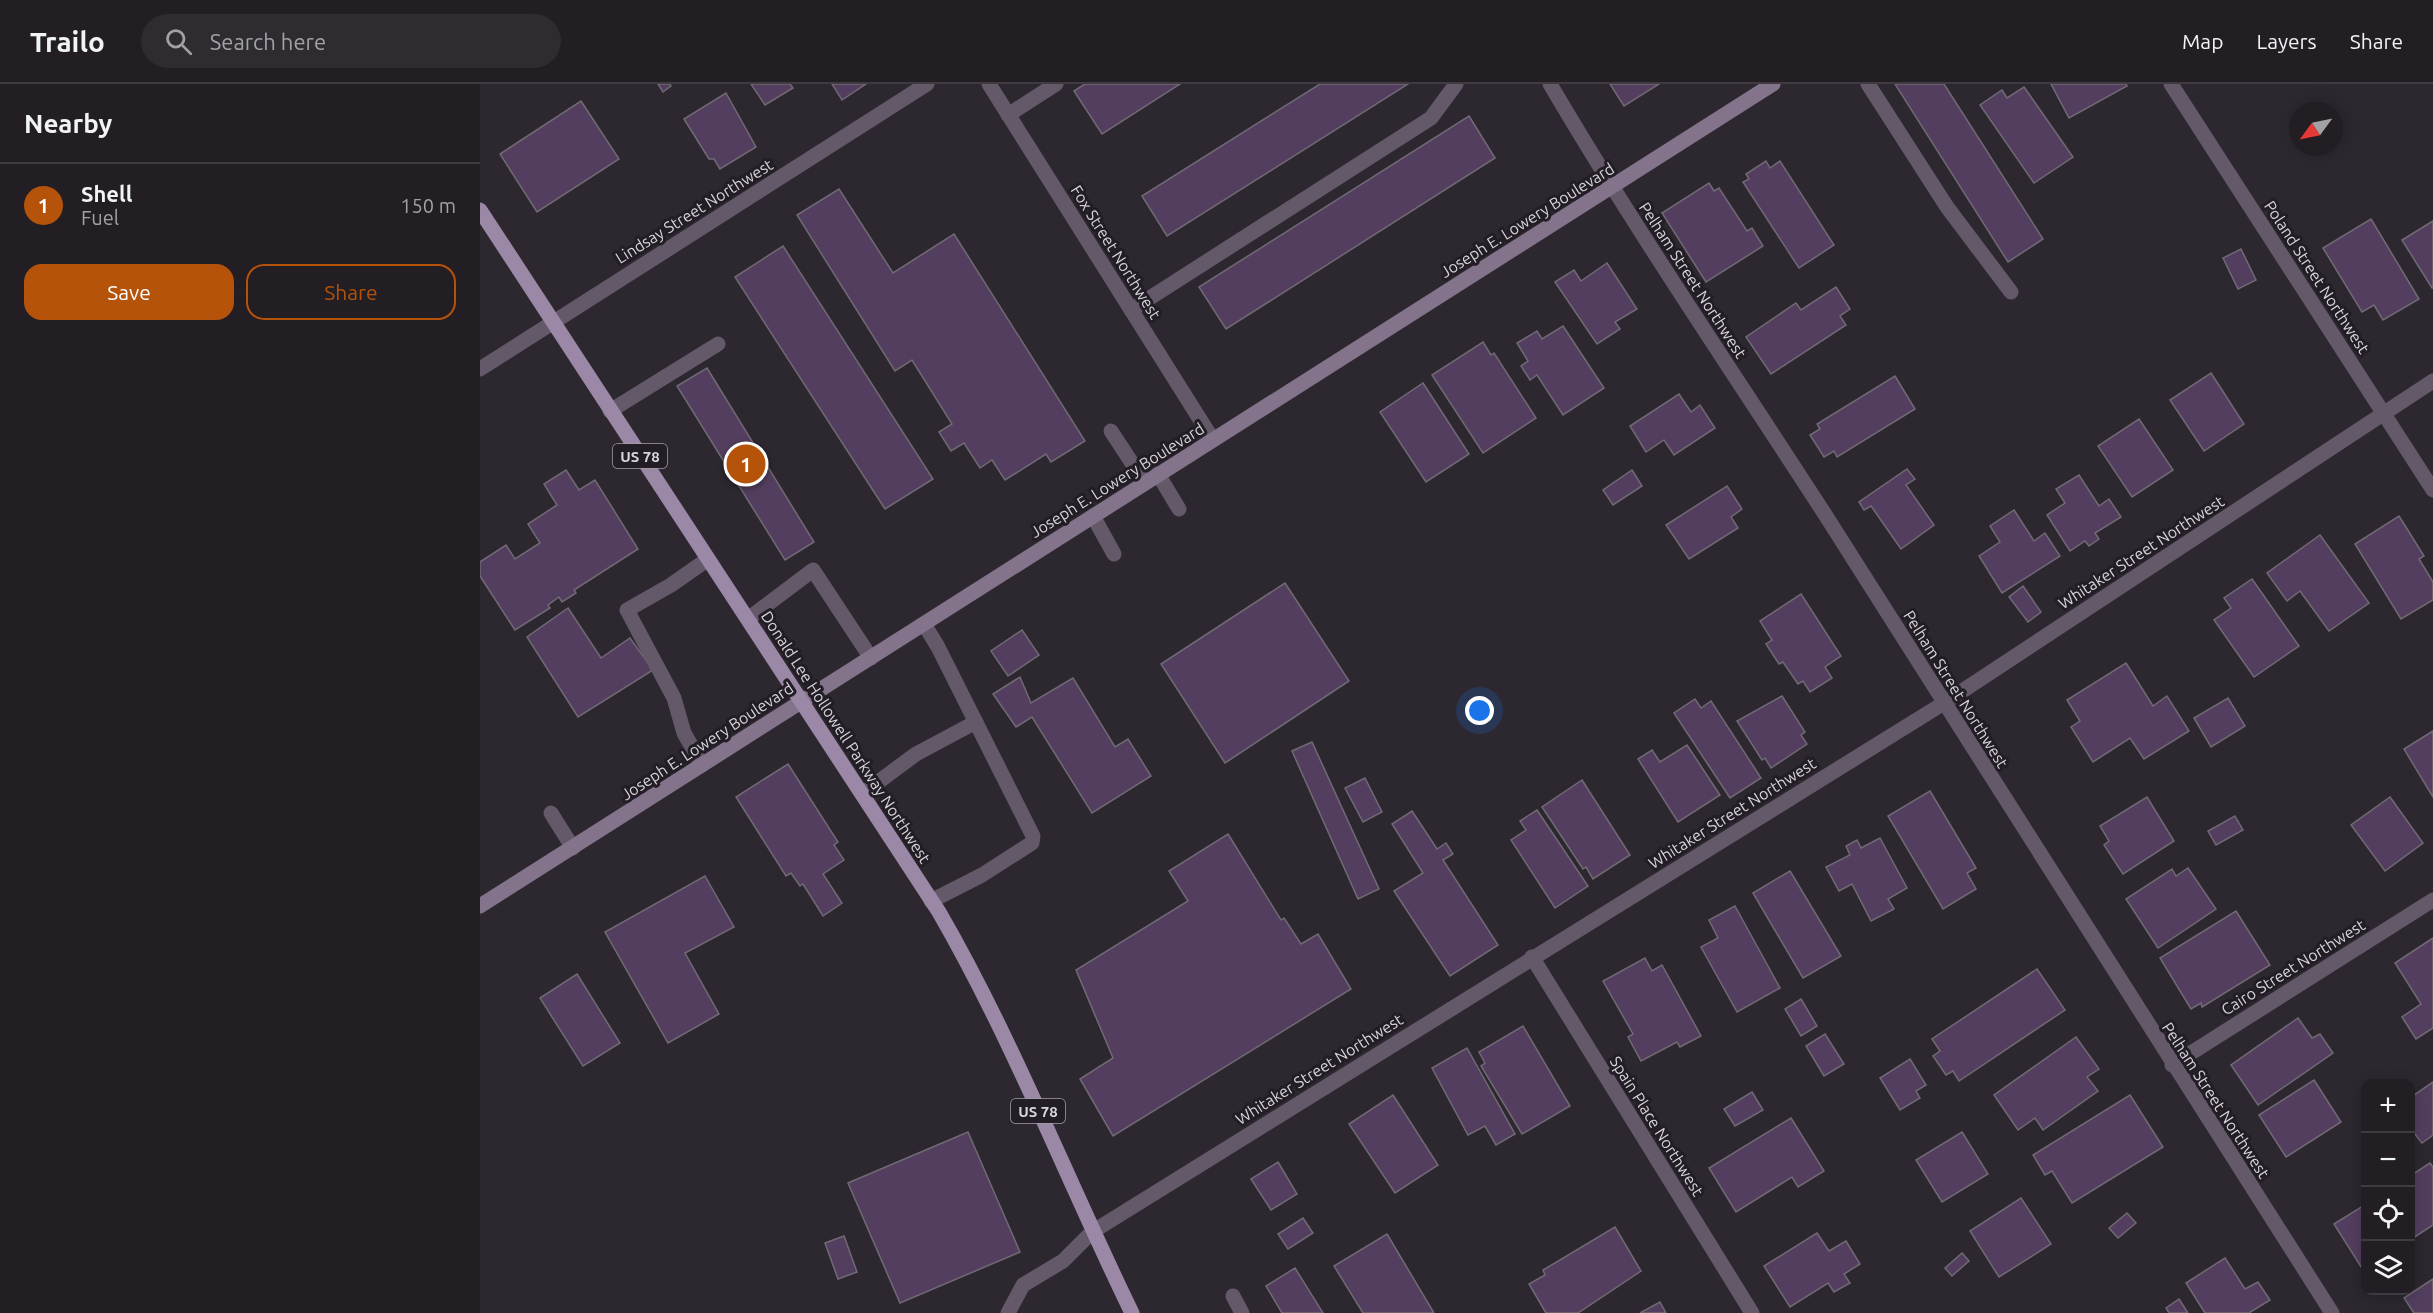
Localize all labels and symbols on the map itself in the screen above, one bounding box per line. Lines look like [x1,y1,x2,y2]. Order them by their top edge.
north arrow [2289,102,2343,156]
street label: Lindsay Street Northwest [612,155,777,267]
street label: Joseph E. Lowery Boulevard [1437,159,1617,281]
street label: Fox Street Northwest [1067,182,1165,323]
street label: Poland Street Northwest [2261,197,2374,357]
street label: Pelham Street Northwest [1636,199,1751,362]
street label: Joseph E. Lowery Boulevard [1027,419,1207,541]
pin: 1 [726,442,766,487]
road number: US 78 [613,444,667,468]
street label: Whitaker Street Northwest [2055,491,2228,612]
street label: Pelham Street Northwest [1900,607,2012,772]
street label: Donald Lee Hollowell Parkway Northwest [758,608,935,867]
street label: Joseph E. Lowery Boulevard [618,679,796,803]
your location [1465,696,1494,725]
street label: Whitaker Street Northwest [1645,754,1820,872]
street label: Cairo Street Northwest [2218,915,2369,1019]
street label: Whitaker Street Northwest [1232,1010,1407,1128]
street label: Pelham Street Northwest [2159,1019,2274,1182]
street label: Spain Place Northwest [1607,1053,1708,1200]
road number: US 78 [1011,1099,1065,1123]

